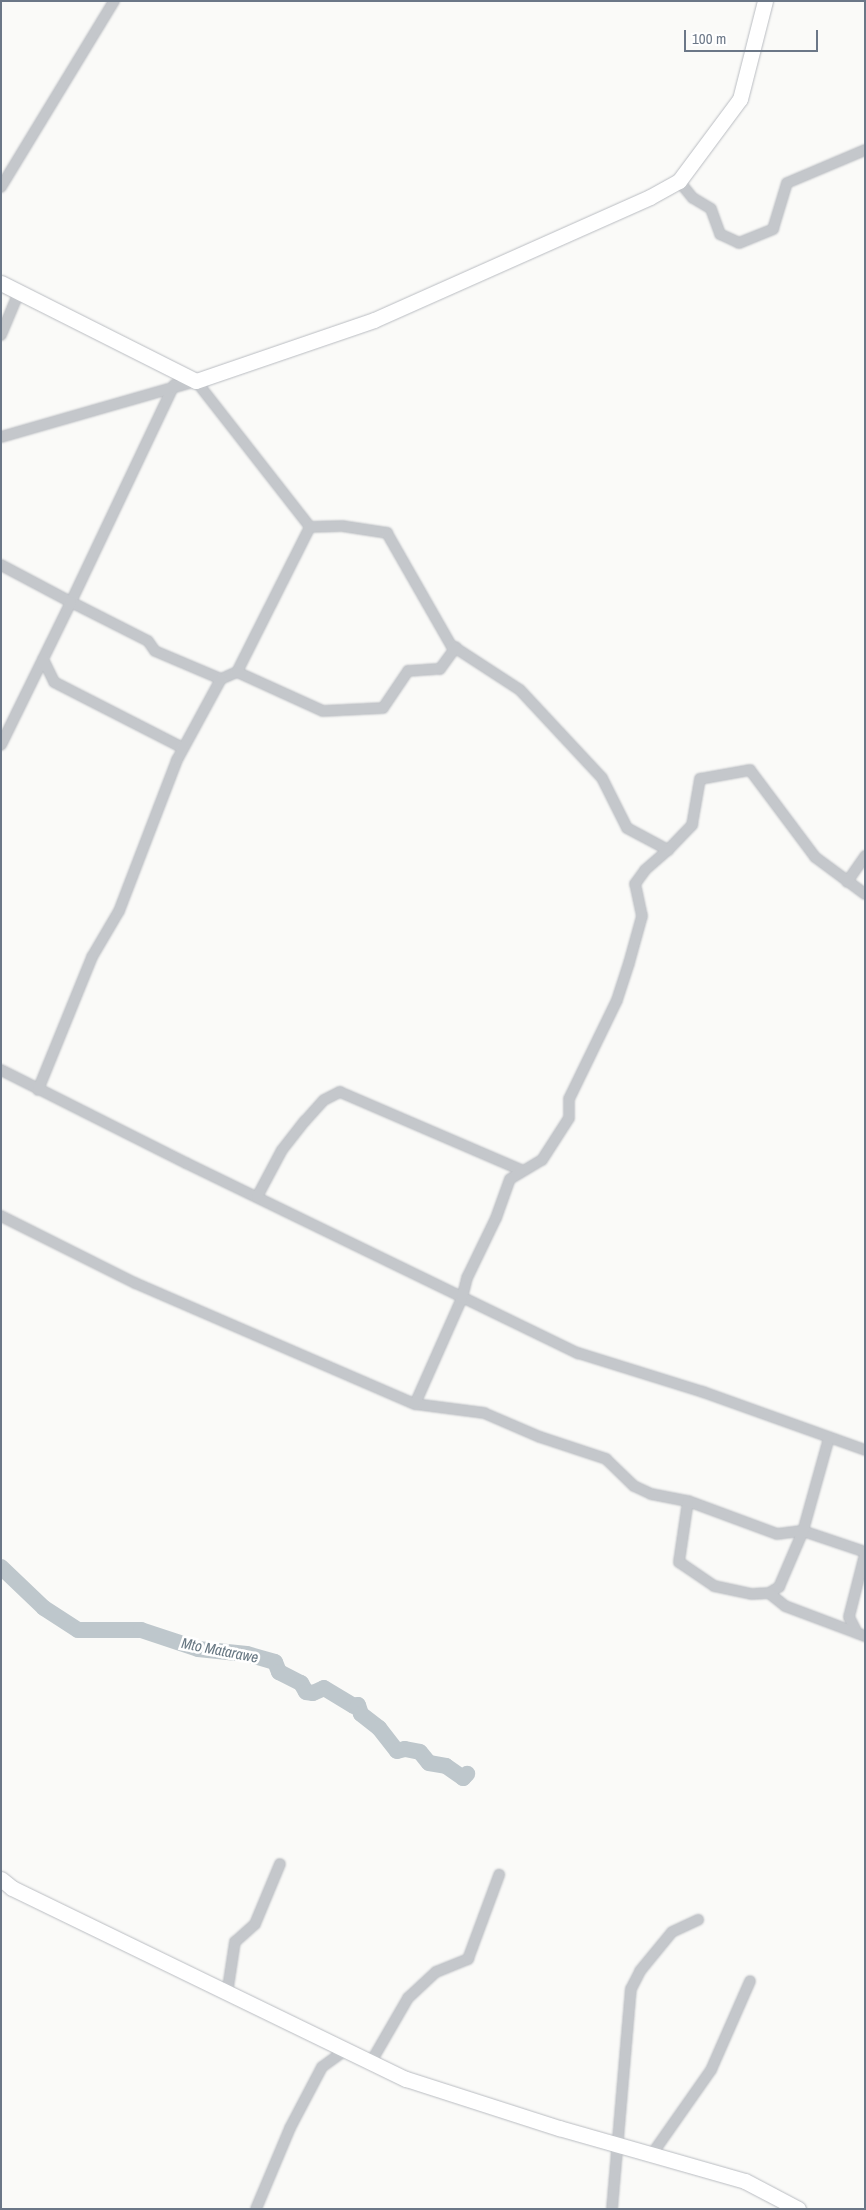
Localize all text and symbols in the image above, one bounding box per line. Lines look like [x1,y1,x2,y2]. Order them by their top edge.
scale bar [686,20,820,52]
text: 100 m [692,28,726,49]
water label: Mto Matarawe [180,1634,260,1666]

